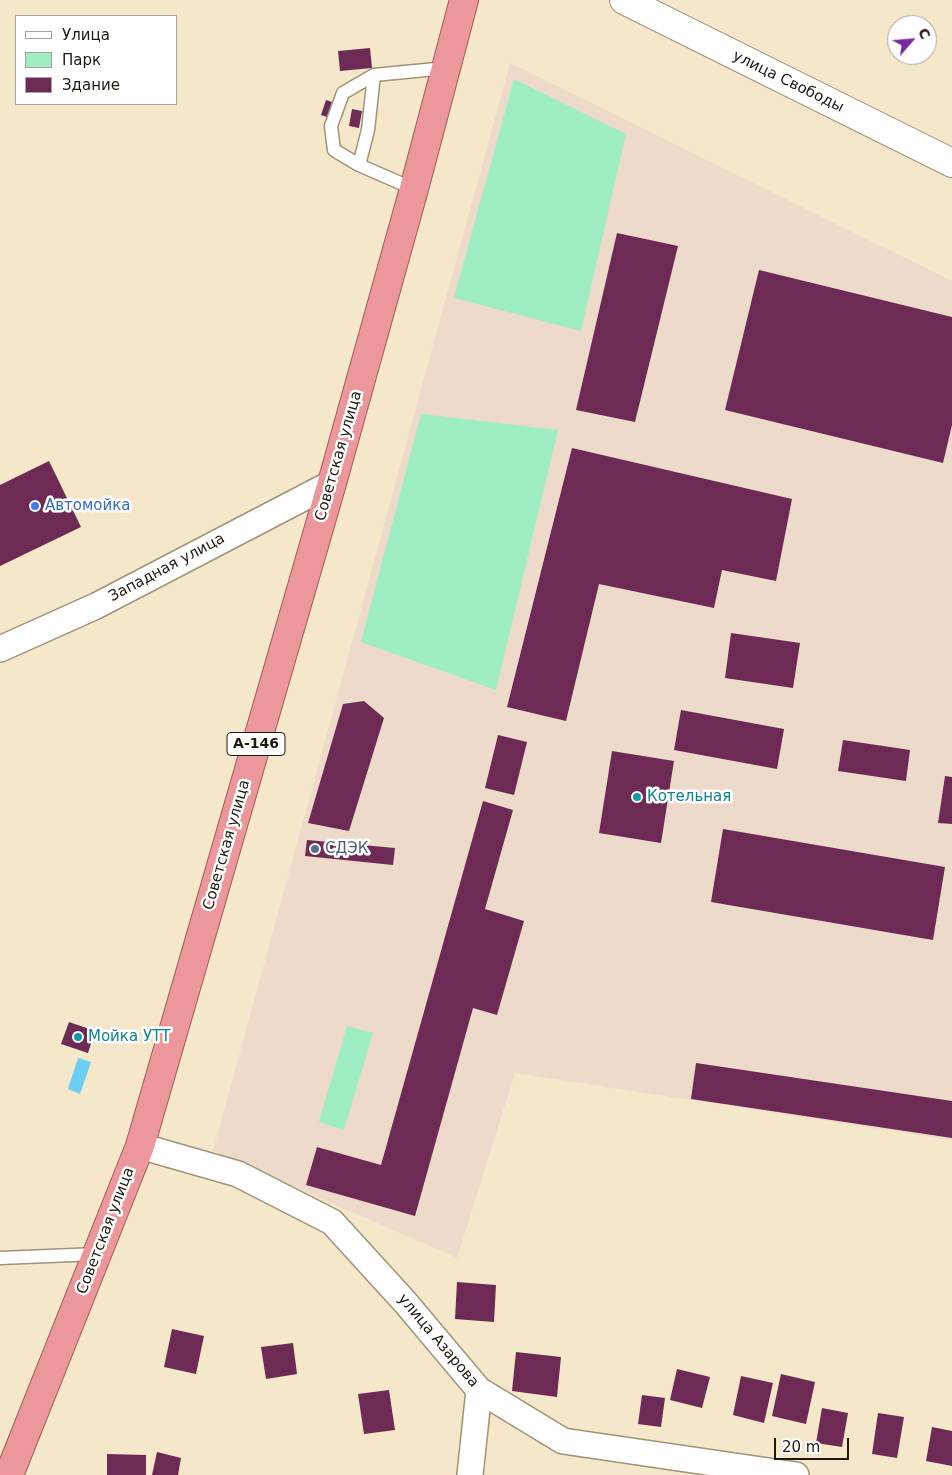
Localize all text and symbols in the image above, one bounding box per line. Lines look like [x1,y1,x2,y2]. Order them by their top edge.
legend [15,15,178,105]
north arrow [887,15,937,65]
text: С [915,25,934,42]
text: Улица [62,26,110,44]
street label: улица Свободы [729,47,847,117]
text: Парк [62,51,101,69]
text: Здание [62,76,120,94]
street label: Советская улица [312,389,366,523]
place label: Автомойка [45,497,131,515]
marker: Автомойка [29,500,41,512]
street label: Западная улица [106,530,228,606]
road number: А-146 [227,732,285,756]
street label: Советская улица [200,778,254,912]
place label: Котельная [647,788,731,806]
marker: Котельная [631,791,643,803]
place label: СДЭК [325,840,368,858]
marker: СДЭК [309,843,321,855]
place label: Мойка УТТ [88,1028,170,1046]
marker: Мойка УТТ [72,1031,84,1043]
street label: Советская улица [74,1165,138,1297]
street label: улица Азарова [394,1291,482,1391]
scale bar [777,1428,852,1460]
text: 20 m [782,1438,820,1456]

